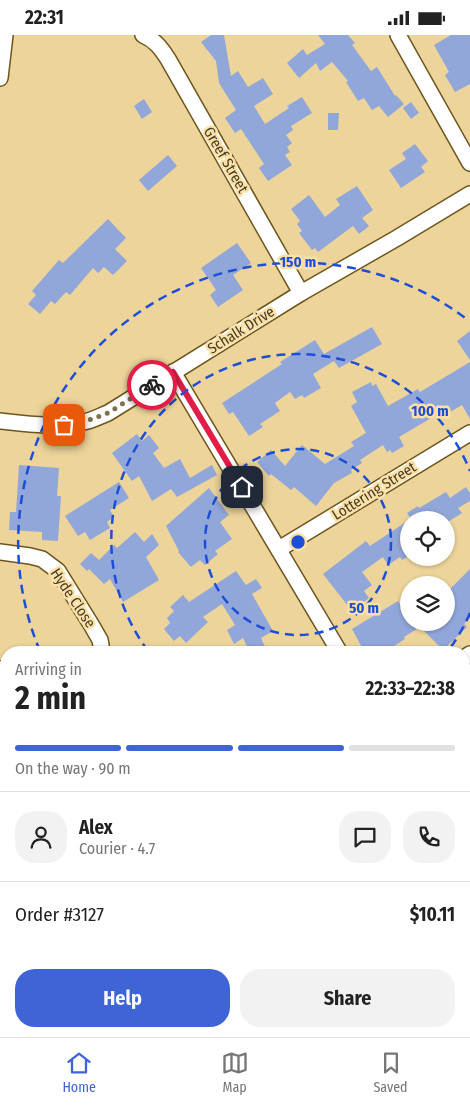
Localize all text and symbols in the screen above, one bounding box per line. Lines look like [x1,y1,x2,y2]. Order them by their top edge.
text: 22:31 [25,6,64,29]
street label: Greef Street [200,124,252,196]
text: 150 m [280,253,316,271]
street label: Schalk Drive [204,302,278,358]
courier [127,360,177,410]
icon: bike [138,371,166,399]
text: 100 m [411,402,449,420]
pin [43,404,85,446]
icon: bag [50,411,78,439]
street label: Lottering Street [329,458,419,524]
pin [221,466,263,508]
icon: home [228,473,256,501]
map controls [400,511,455,631]
button: locate [400,511,455,566]
centre of rings [289,533,307,551]
street label: Hyde Close [47,565,99,631]
button: layers [400,576,455,631]
text: 50 m [349,599,379,617]
text: Arriving in [15,660,82,679]
text: 22:33–22:38 [365,677,455,700]
text: 2 min [15,679,86,717]
text: On the way · 90 m [15,759,131,778]
button: person [15,811,67,863]
button: chat [339,811,391,863]
button: phone [403,811,455,863]
text: Alex [79,816,113,839]
text: Courier · 4.7 [79,839,155,858]
text: Order #3127 [15,903,104,926]
text: $10.11 [410,903,455,926]
button: Help [15,969,230,1027]
button: Share [240,969,455,1027]
tab: Home [62,1049,96,1096]
tab: Map [221,1049,249,1096]
tab: Saved [373,1049,408,1096]

